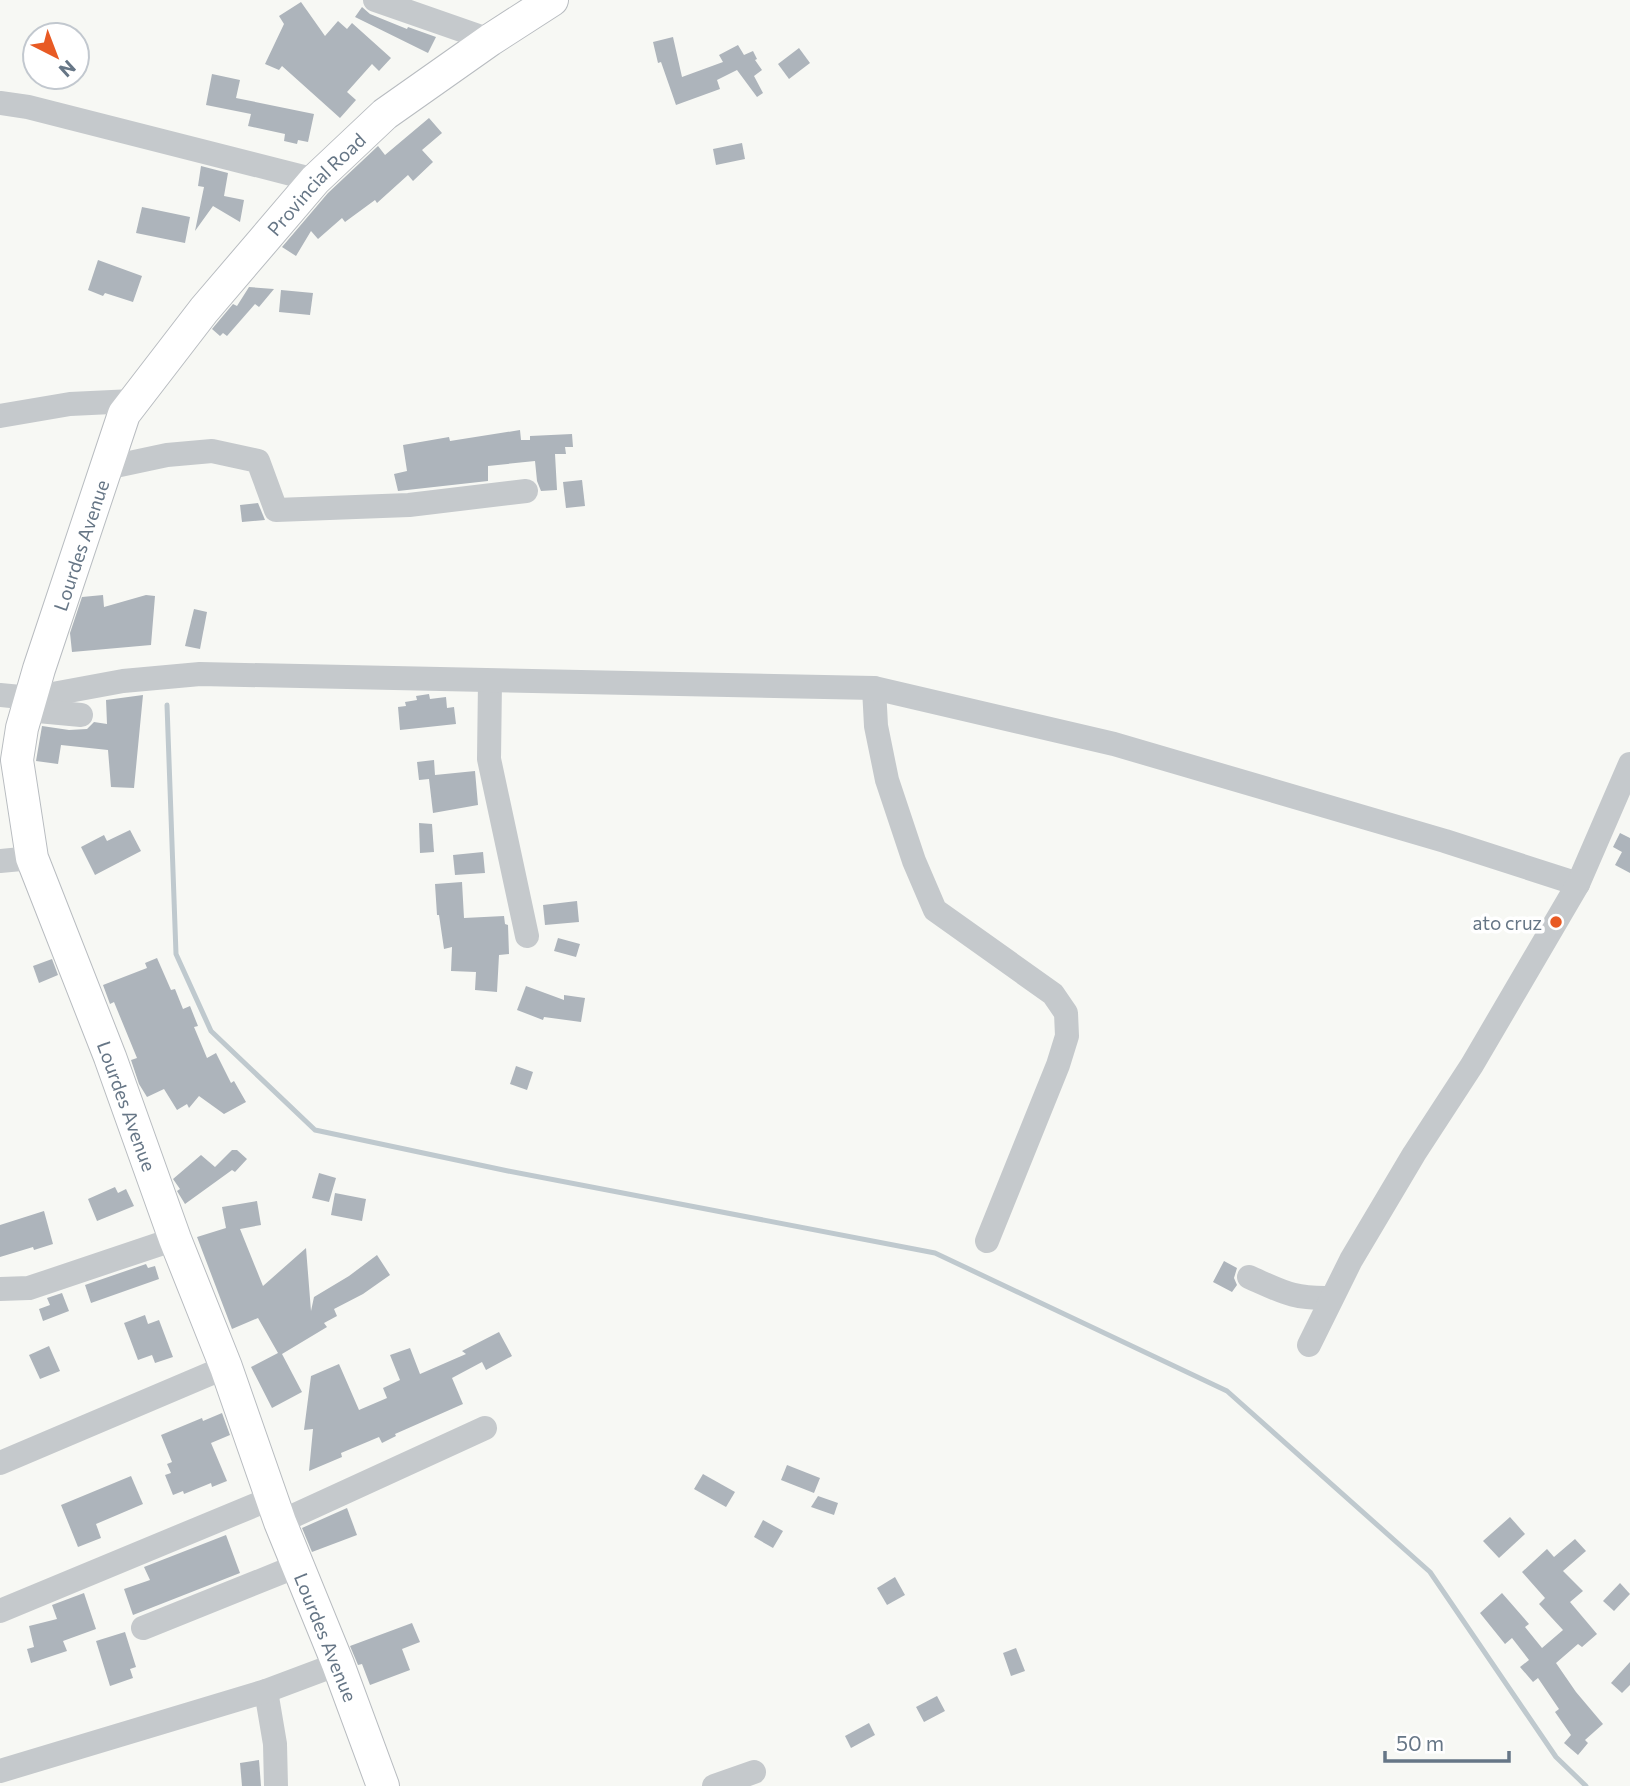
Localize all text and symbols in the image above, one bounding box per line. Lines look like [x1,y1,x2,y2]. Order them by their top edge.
north arrow [21,21,91,91]
text: N [55,56,81,82]
street label: Provincial Road [262,128,370,240]
street label: Lourdes Avenue [48,476,113,614]
place label: ato cruz [1472,911,1542,934]
marker: ato cruz [1548,914,1564,930]
street label: Lourdes Avenue [93,1038,161,1174]
street label: Lourdes Avenue [290,1569,362,1705]
scale bar [1385,1720,1509,1764]
text: 50 m [1396,1730,1444,1755]

